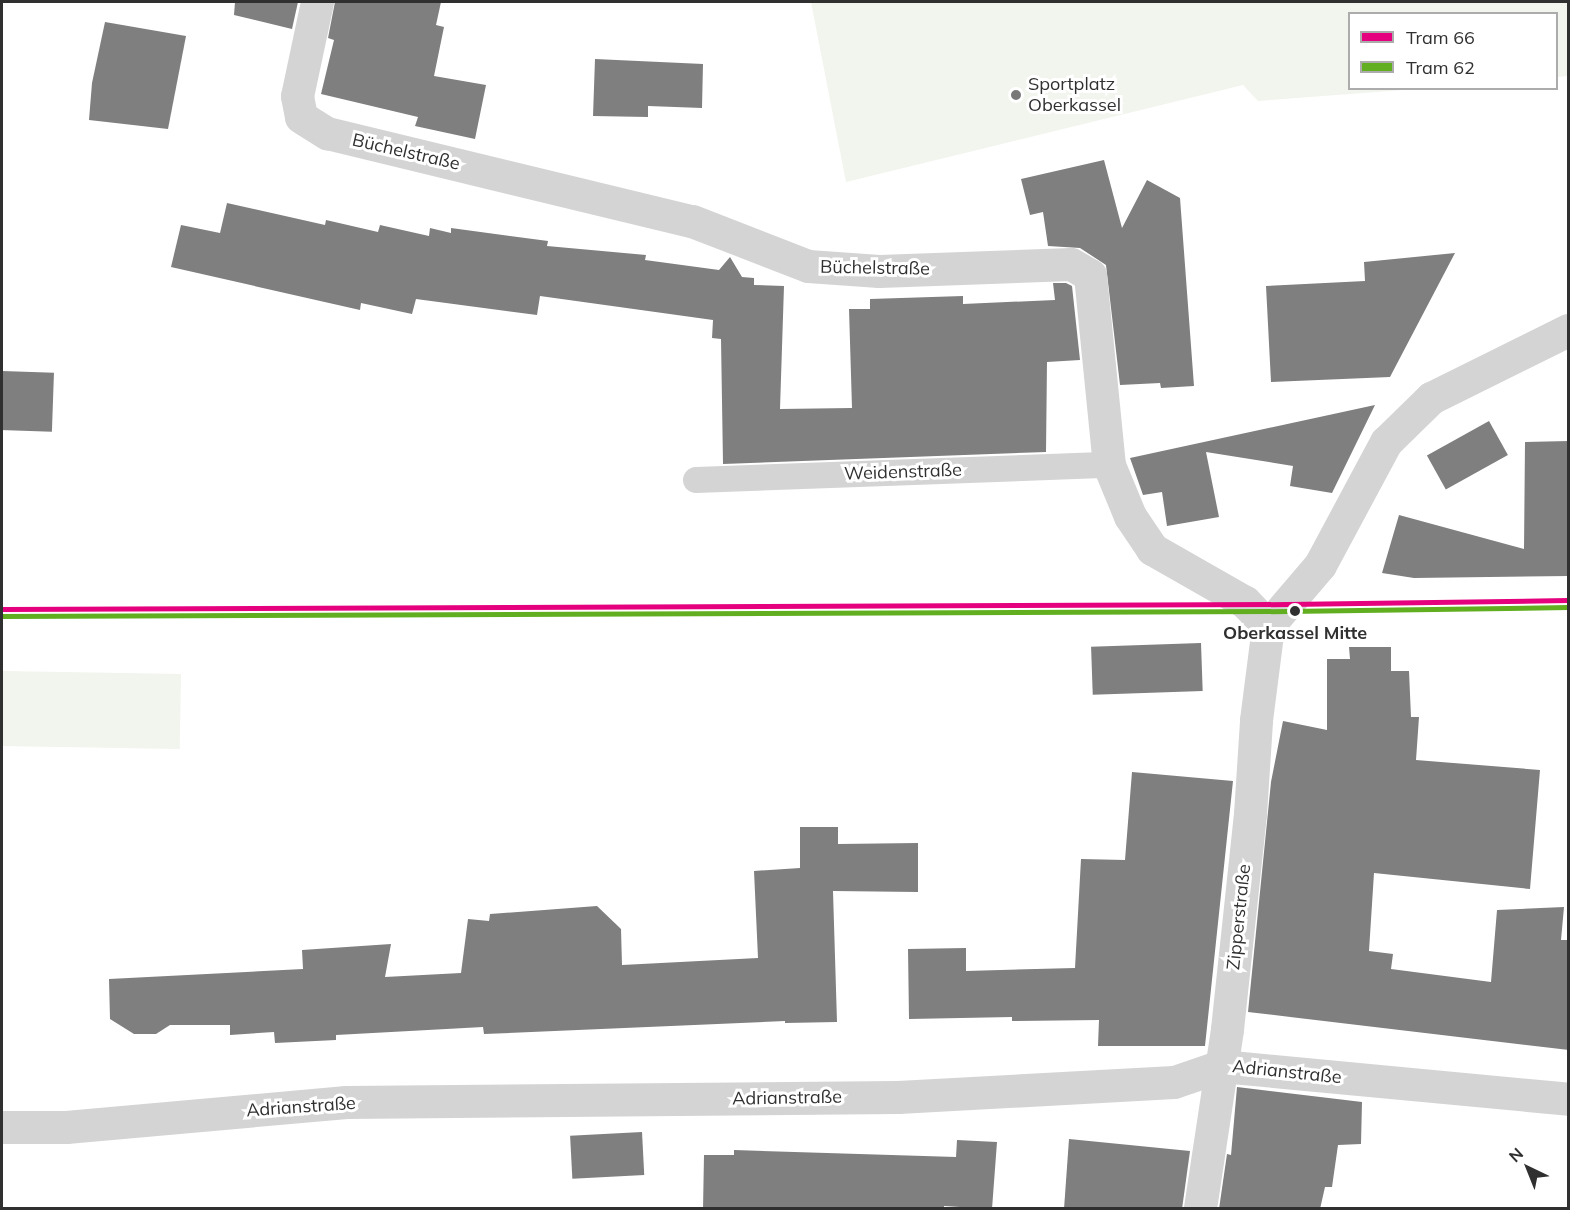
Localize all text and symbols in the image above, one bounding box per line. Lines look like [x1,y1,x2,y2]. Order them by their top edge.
legend [1348,12,1558,90]
text: Tram 66 [1406,26,1475,49]
text: Tram 62 [1406,56,1475,79]
place label: Sportplatz Oberkassel [1028,74,1121,116]
marker: Sportplatz Oberkassel [1009,88,1023,102]
street label: Büchelstraße [350,129,462,175]
street label: Büchelstraße [820,256,930,280]
street label: Weidenstraße [844,459,962,485]
marker: Oberkassel Mitte [1286,602,1304,620]
place label: Oberkassel Mitte [1223,622,1367,644]
street label: Zipperstraße [1223,863,1255,971]
street label: Adrianstraße [1231,1056,1343,1088]
street label: Adrianstraße [732,1086,842,1110]
street label: Adrianstraße [246,1092,356,1122]
north arrow [1498,1138,1558,1198]
text: N [1504,1143,1527,1166]

